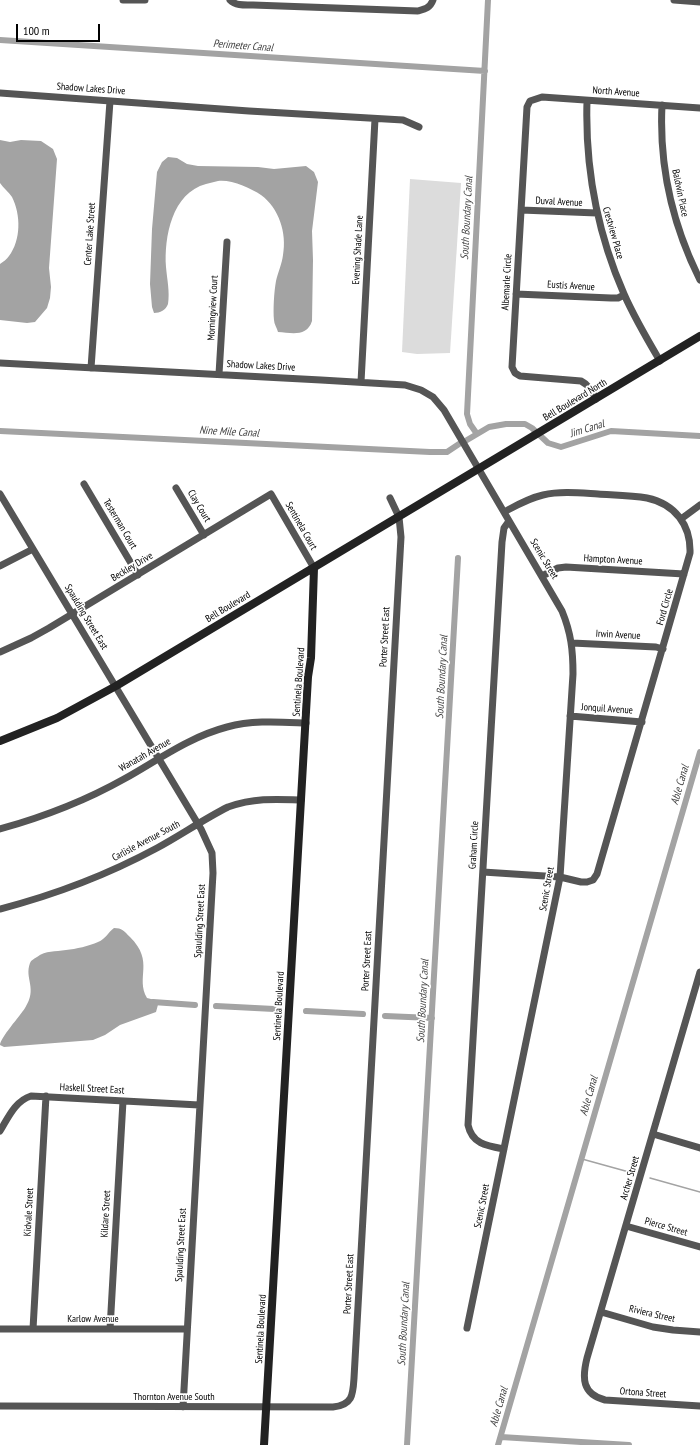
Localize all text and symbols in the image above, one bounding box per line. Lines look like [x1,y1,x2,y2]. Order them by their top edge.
scale bar [18,16,102,42]
text: 100 m [23,23,50,38]
water label: Perimeter Canal [213,37,273,55]
street label: Shadow Lakes Drive [56,81,126,97]
street label: North Avenue [592,84,640,100]
street label: Baldwin Place [669,168,691,218]
water label: South Boundary Canal [458,176,476,260]
street label: Duval Avenue [535,195,583,209]
street label: Center Lake Street [82,202,98,266]
street label: Crestview Place [600,205,626,261]
street label: Evening Shade Lane [350,215,366,285]
street label: Albemarle Circle [500,253,514,311]
street label: Morningview Court [205,275,221,341]
street label: Eustis Avenue [547,279,595,293]
street label: Shadow Lakes Drive [226,358,296,374]
street label: Bell Boulevard North [541,376,609,424]
water label: Jim Canal [568,417,606,441]
water label: Nine Mile Canal [199,424,259,440]
street label: Clay Court [185,488,213,524]
street label: Testerman Court [100,497,140,551]
street label: Sentinela Court [282,500,320,552]
street label: Scenic Street [527,537,561,581]
street label: Beckley Drive [109,550,155,584]
street label: Hampton Avenue [583,552,643,568]
street label: Spaulding Street East [62,582,110,652]
street label: Ford Circle [654,587,676,627]
street label: Bell Boulevard [203,589,253,625]
street label: Porter Street East [377,607,393,667]
street label: Irwin Avenue [595,628,641,642]
water label: South Boundary Canal [433,635,451,719]
street label: Sentinela Boulevard [291,647,307,717]
street label: Jonquil Avenue [581,701,633,717]
street label: Wanatah Avenue [117,735,173,775]
water label: Able Canal [668,764,692,806]
street label: Carlisle Avenue South [110,818,182,864]
street label: Graham Circle [467,821,481,869]
street label: Scenic Street [537,866,557,912]
street label: Spaulding Street East [192,884,208,958]
street label: Porter Street East [359,931,375,991]
water label: South Boundary Canal [414,959,432,1043]
street label: Sentinela Boulevard [271,971,287,1041]
water label: Able Canal [577,1075,601,1117]
street label: Haskell Street East [59,1081,125,1097]
street label: Archer Street [618,1155,642,1201]
street label: Scenic Street [472,1183,492,1229]
street label: Kidvale Street [22,1187,36,1237]
street label: Kildare Street [99,1190,113,1238]
street label: Spaulding Street East [173,1208,189,1282]
street label: Pierce Street [643,1215,689,1239]
street label: Porter Street East [341,1254,357,1314]
water label: South Boundary Canal [395,1282,413,1366]
street label: Sentinela Boulevard [253,1294,269,1364]
street label: Riviera Street [628,1303,676,1325]
street label: Karlow Avenue [67,1313,119,1325]
street label: Ortona Street [619,1385,667,1401]
water label: Able Canal [487,1386,511,1428]
street label: Thornton Avenue South [133,1391,215,1403]

